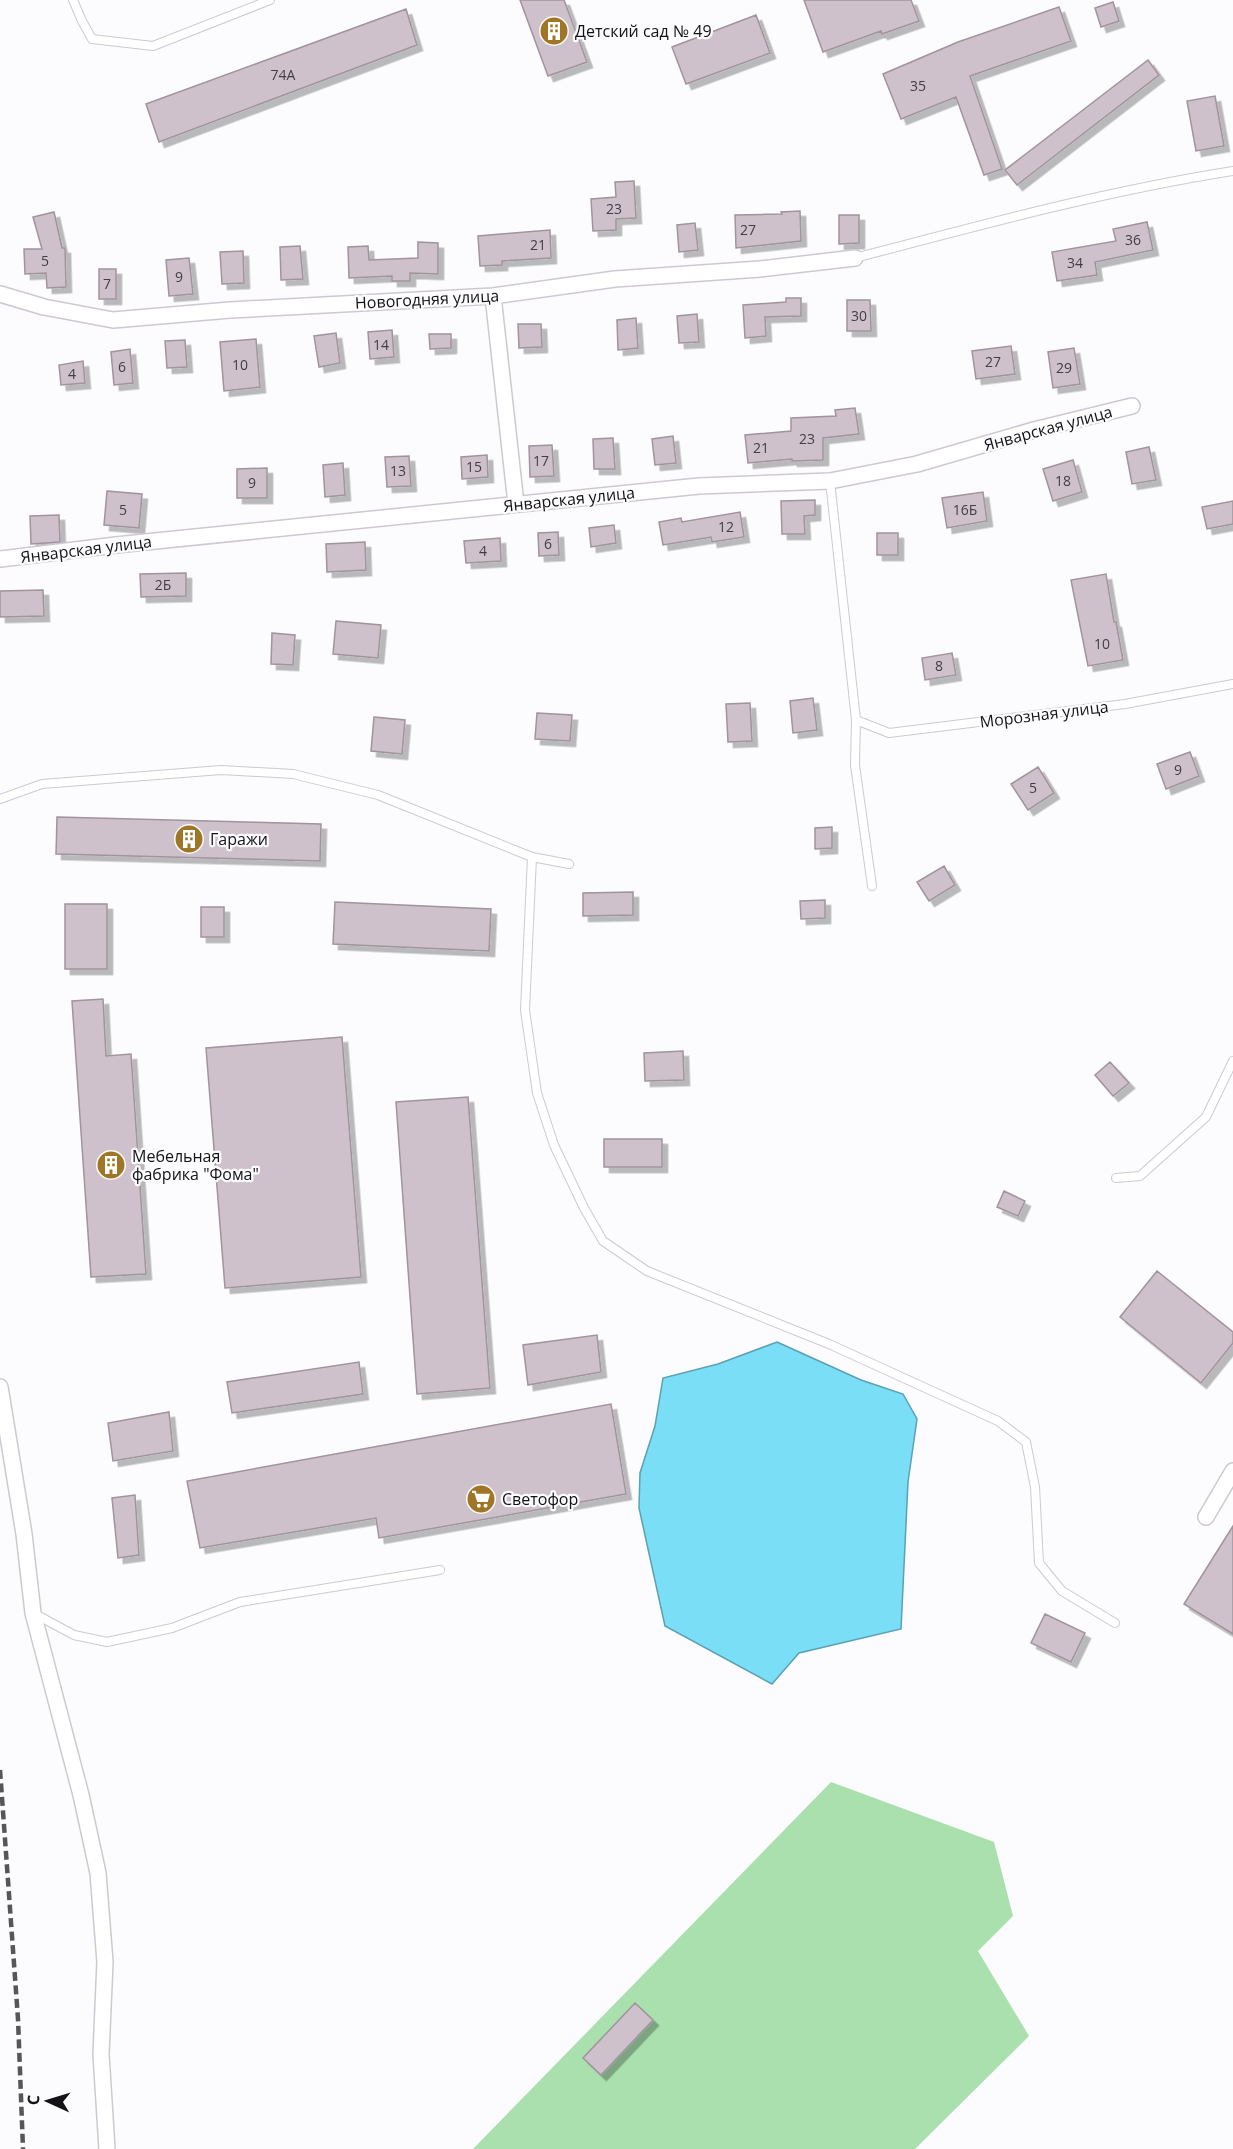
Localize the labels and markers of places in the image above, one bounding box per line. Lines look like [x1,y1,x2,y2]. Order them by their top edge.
building icon: Детский сад № 49 [538,15,570,47]
place label: Детский сад № 49 [575,20,712,42]
building icon: Гаражи [173,823,205,855]
place label: Гаражи [210,828,268,850]
place label: Мебельная фабрика "Фома" [132,1145,259,1185]
building icon: Мебельная фабрика "Фома" [95,1149,127,1181]
supermarket icon: Светофор [465,1483,497,1515]
place label: Светофор [502,1488,578,1510]

